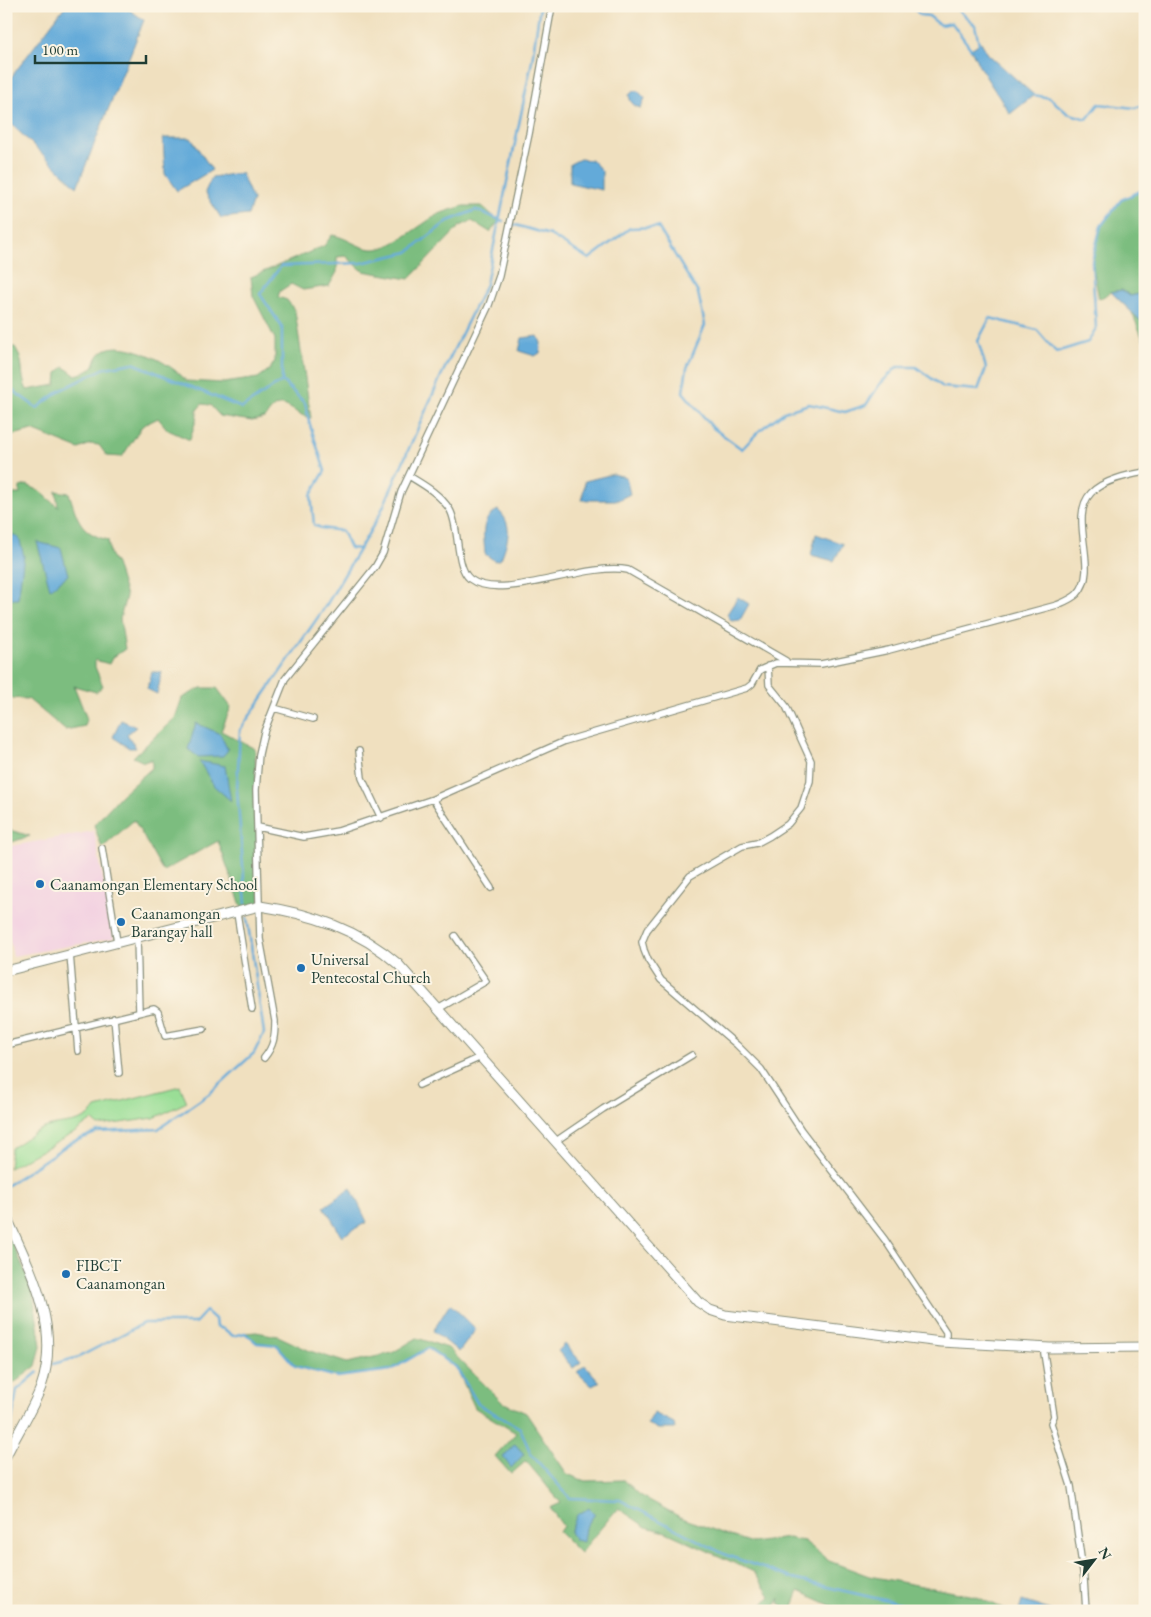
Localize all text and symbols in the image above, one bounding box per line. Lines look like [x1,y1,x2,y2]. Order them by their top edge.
scale bar [35,32,146,64]
text: 100 m [42,40,79,59]
place label: Caanamongan Elementary School [50,874,258,895]
marker: Caanamongan Elementary School [34,878,46,890]
place label: Caanamongan Barangay hall [131,903,221,942]
marker: Caanamongan Barangay hall [115,916,127,928]
place label: Universal Pentecostal Church [311,949,431,988]
marker: Universal Pentecostal Church [295,962,307,974]
place label: FIBCT Caanamongan [76,1255,166,1294]
marker: FIBCT Caanamongan [60,1268,72,1280]
north arrow [1068,1534,1118,1584]
text: N [1095,1544,1116,1563]

